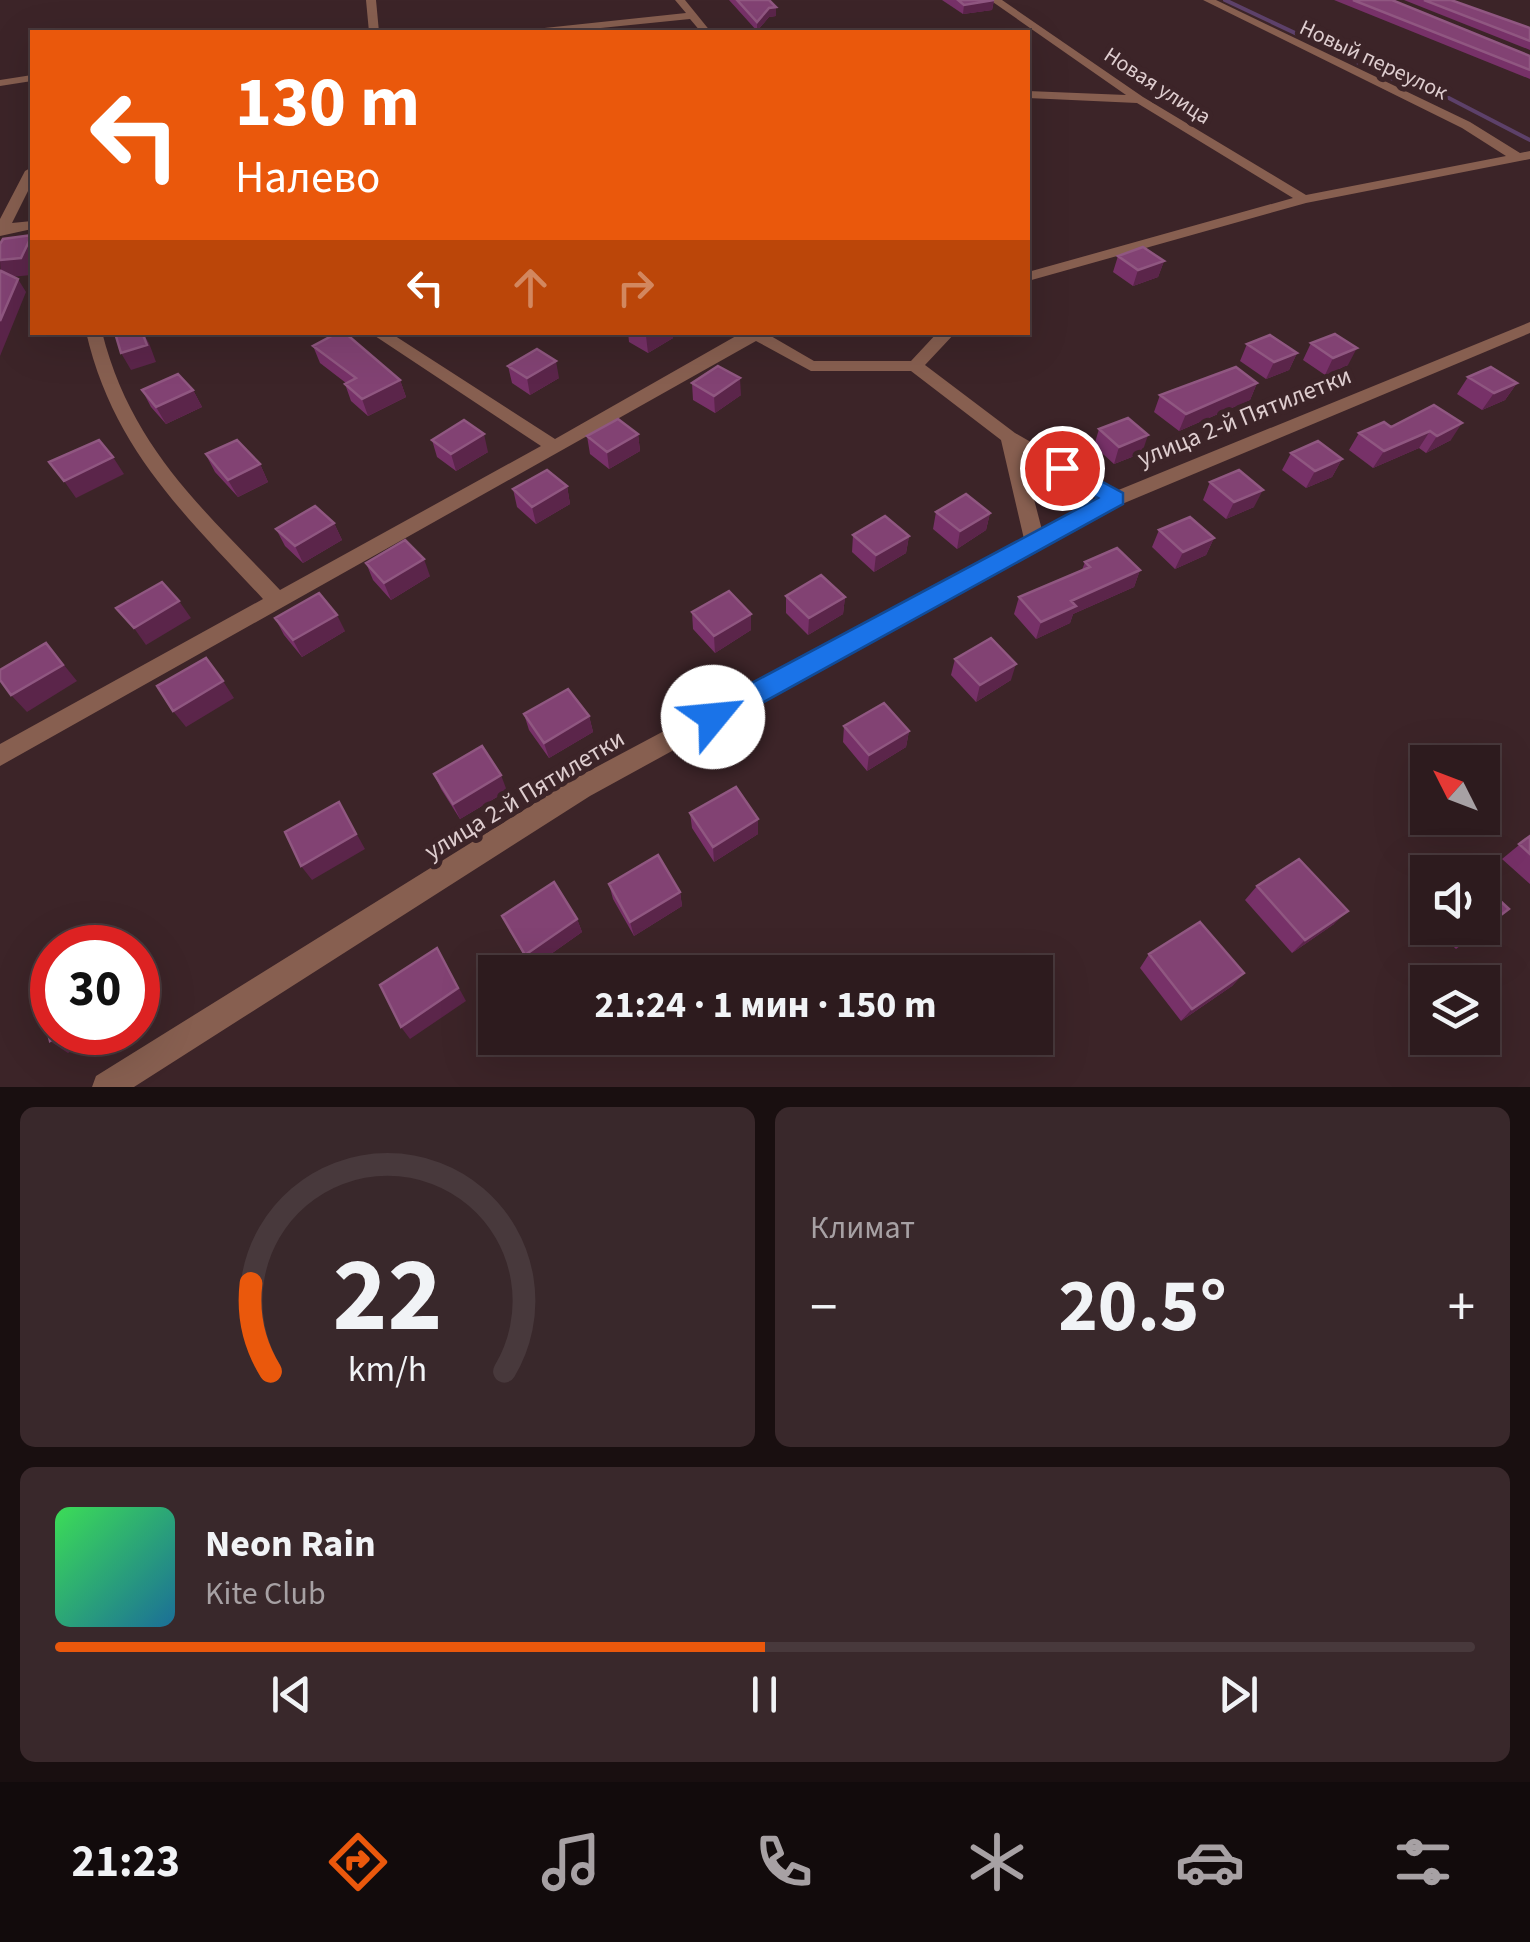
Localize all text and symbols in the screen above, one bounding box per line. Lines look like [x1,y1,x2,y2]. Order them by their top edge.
street label: Новый переулок [1294,12,1453,108]
street label: Новая улица [1098,39,1217,132]
text: 130 m [235,53,420,153]
icon: left [70,70,200,200]
text: Налево [235,146,381,210]
icon: left [398,260,453,315]
icon: ahead [503,260,558,315]
icon: right [608,260,663,315]
street label: улица 2-й Пятилетки [1132,358,1357,476]
pin [1020,426,1105,511]
icon: arrive [1035,441,1090,496]
position arrow [661,665,765,769]
street label: улица 2-й Пятилетки [418,721,631,869]
north arrow [1410,745,1500,835]
map controls [1410,745,1500,1055]
button: sound [1410,855,1500,945]
speed limit sign: 30 [30,925,160,1055]
button: layers [1410,965,1500,1055]
text: 21:24 · 1 мин · 150 m [594,978,937,1032]
text: Климат [810,1205,915,1251]
text: 22 [333,1223,442,1371]
text: 20.5° [1058,1253,1227,1360]
text: − [810,1269,837,1347]
text: + [1448,1269,1475,1347]
text: km/h [348,1344,427,1395]
text: Neon Rain [205,1517,376,1571]
text: Kite Club [205,1571,326,1617]
icon: previous [264,1667,319,1722]
icon: pause [737,1667,792,1722]
icon: next [1211,1667,1266,1722]
icon: directions [323,1827,393,1897]
icon: music [536,1827,606,1897]
icon: phone [749,1827,819,1897]
icon: climate [962,1827,1032,1897]
icon: car [1175,1827,1245,1897]
icon: filters [1388,1827,1458,1897]
text: 21:23 [72,1830,180,1894]

